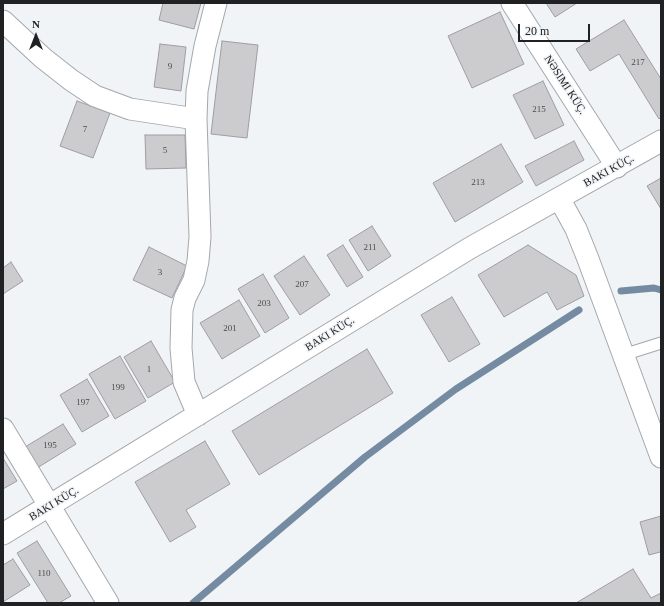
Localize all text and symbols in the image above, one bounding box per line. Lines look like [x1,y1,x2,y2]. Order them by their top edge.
north arrow [16,16,56,56]
scale bar [520,16,592,42]
text: N [32,18,40,30]
text: 20 m [525,24,549,38]
street label: NƏSIMI KÜÇ. [541,53,589,117]
house number: 217 [631,58,645,68]
house number: 9 [168,62,172,72]
house number: 215 [532,105,546,115]
house number: 7 [83,125,87,135]
house number: 5 [163,146,167,156]
street label: BAKI KÜÇ. [581,152,637,190]
house number: 213 [471,178,485,188]
house number: 211 [363,243,377,253]
house number: 3 [158,268,162,278]
house number: 207 [295,280,309,290]
house number: 203 [257,299,271,309]
street label: BAKI KÜÇ. [303,314,357,354]
house number: 201 [223,324,237,334]
house number: 1 [147,365,151,375]
house number: 199 [111,383,125,393]
house number: 197 [76,398,90,408]
house number: 195 [43,441,57,451]
street label: BAKI KÜÇ. [27,484,81,524]
house number: 110 [37,569,51,579]

